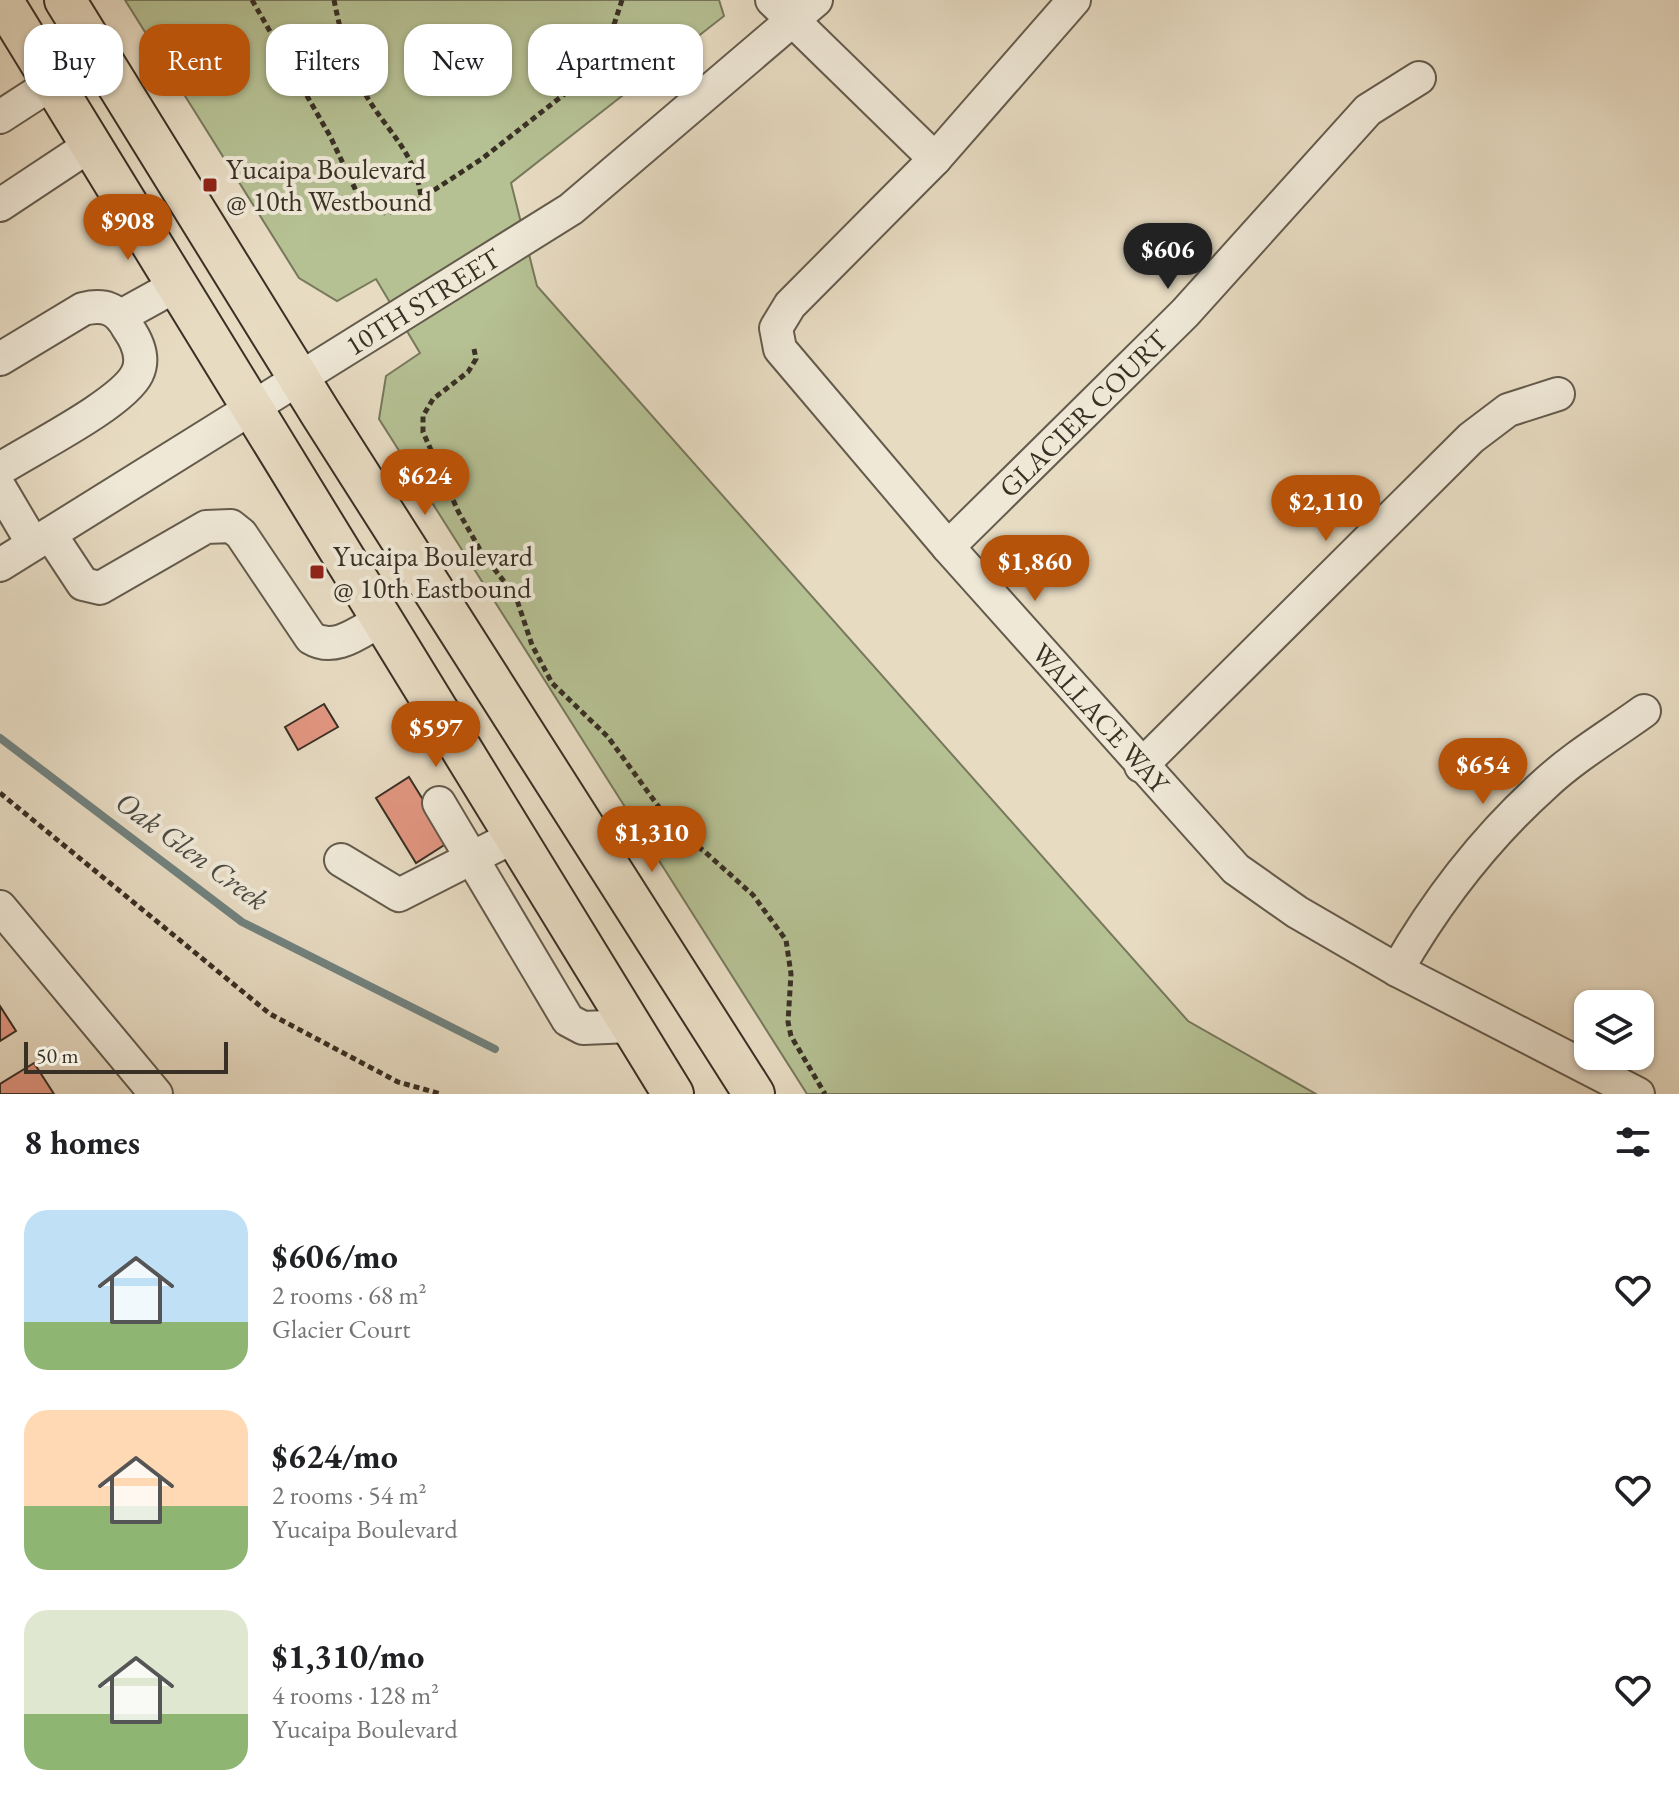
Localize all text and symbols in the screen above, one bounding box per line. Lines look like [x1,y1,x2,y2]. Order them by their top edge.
chip: Buy [24,24,123,96]
chip: Rent [139,24,250,96]
chip: Filters [266,24,388,96]
chip: New [404,24,512,96]
chip: Apartment [528,24,703,96]
place label: Yucaipa Boulevard @ 10th Westbound [226,151,433,219]
marker: Yucaipa Boulevard @ 10th Westbound [201,176,219,194]
pin: $908 [81,194,175,262]
text: $908 [101,203,155,237]
pin: $606 [1121,223,1215,291]
text: $606 [1141,232,1195,266]
street label: 10TH STREET [338,240,507,363]
street label: GLACIER COURT [991,322,1176,505]
pin: $624 [378,449,472,517]
text: $624 [398,458,452,492]
pin: $2,110 [1261,475,1391,543]
text: $2,110 [1289,484,1363,518]
pin: $1,860 [970,535,1100,603]
place label: Yucaipa Boulevard @ 10th Eastbound [333,538,534,606]
text: $1,860 [998,544,1072,578]
marker: Yucaipa Boulevard @ 10th Eastbound [308,563,326,581]
street label: WALLACE WAY [1024,635,1178,802]
pin: $597 [389,701,483,769]
text: $597 [409,710,463,744]
pin: $654 [1436,738,1530,806]
text: $654 [1456,747,1510,781]
water label: Oak Glen Creek [108,782,277,919]
pin: $1,310 [587,806,717,874]
text: $1,310 [615,815,689,849]
map controls [1574,990,1654,1070]
button: layers [1574,990,1654,1070]
scale bar [24,1038,228,1074]
text: 50 m [36,1041,79,1070]
text: 8 homes [24,1120,140,1164]
icon: filters [1611,1120,1655,1164]
text: $606/mo [272,1234,398,1278]
icon: home [88,1242,184,1338]
icon: heart [1611,1268,1655,1312]
text: 2 rooms · 68 m² [272,1278,427,1312]
text: Glacier Court [272,1312,410,1346]
text: $624/mo [272,1434,398,1478]
icon: home [88,1442,184,1538]
icon: heart [1611,1468,1655,1512]
text: 2 rooms · 54 m² [272,1478,427,1512]
text: Yucaipa Boulevard [272,1512,458,1546]
text: $1,310/mo [272,1634,424,1678]
icon: home [88,1642,184,1738]
icon: heart [1611,1668,1655,1712]
text: 4 rooms · 128 m² [272,1678,439,1712]
text: Yucaipa Boulevard [272,1712,458,1746]

